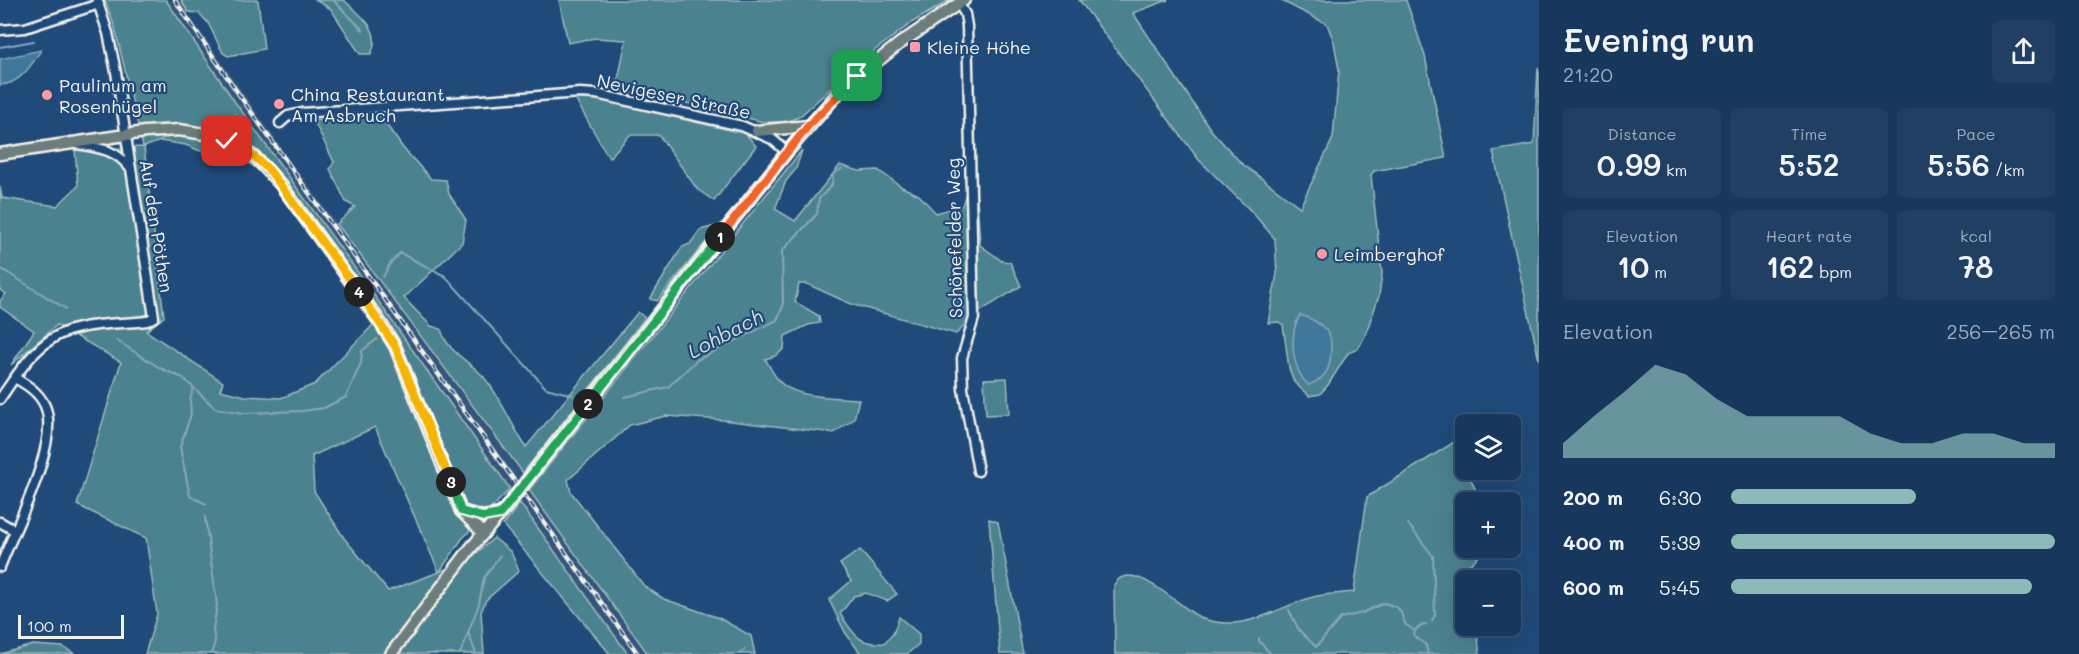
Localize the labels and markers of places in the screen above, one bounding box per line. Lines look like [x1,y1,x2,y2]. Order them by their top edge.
place label: Kleine Höhe [927,35,1031,59]
marker: Kleine Höhe [908,40,922,54]
pin [831,50,882,101]
place label: Paulinum am Rosenhügel [59,73,167,118]
place label: China Restaurant Am Asbruch [291,82,445,127]
marker: Paulinum am Rosenhügel [40,88,54,102]
marker: China Restaurant Am Asbruch [272,97,286,111]
pin [201,115,252,166]
pin: 1 [705,222,735,252]
place label: Leimberghof [1334,242,1445,266]
marker: Leimberghof [1315,247,1329,261]
pin: 4 [344,277,374,307]
pin: 2 [573,389,603,419]
pin: 3 [436,467,466,497]

